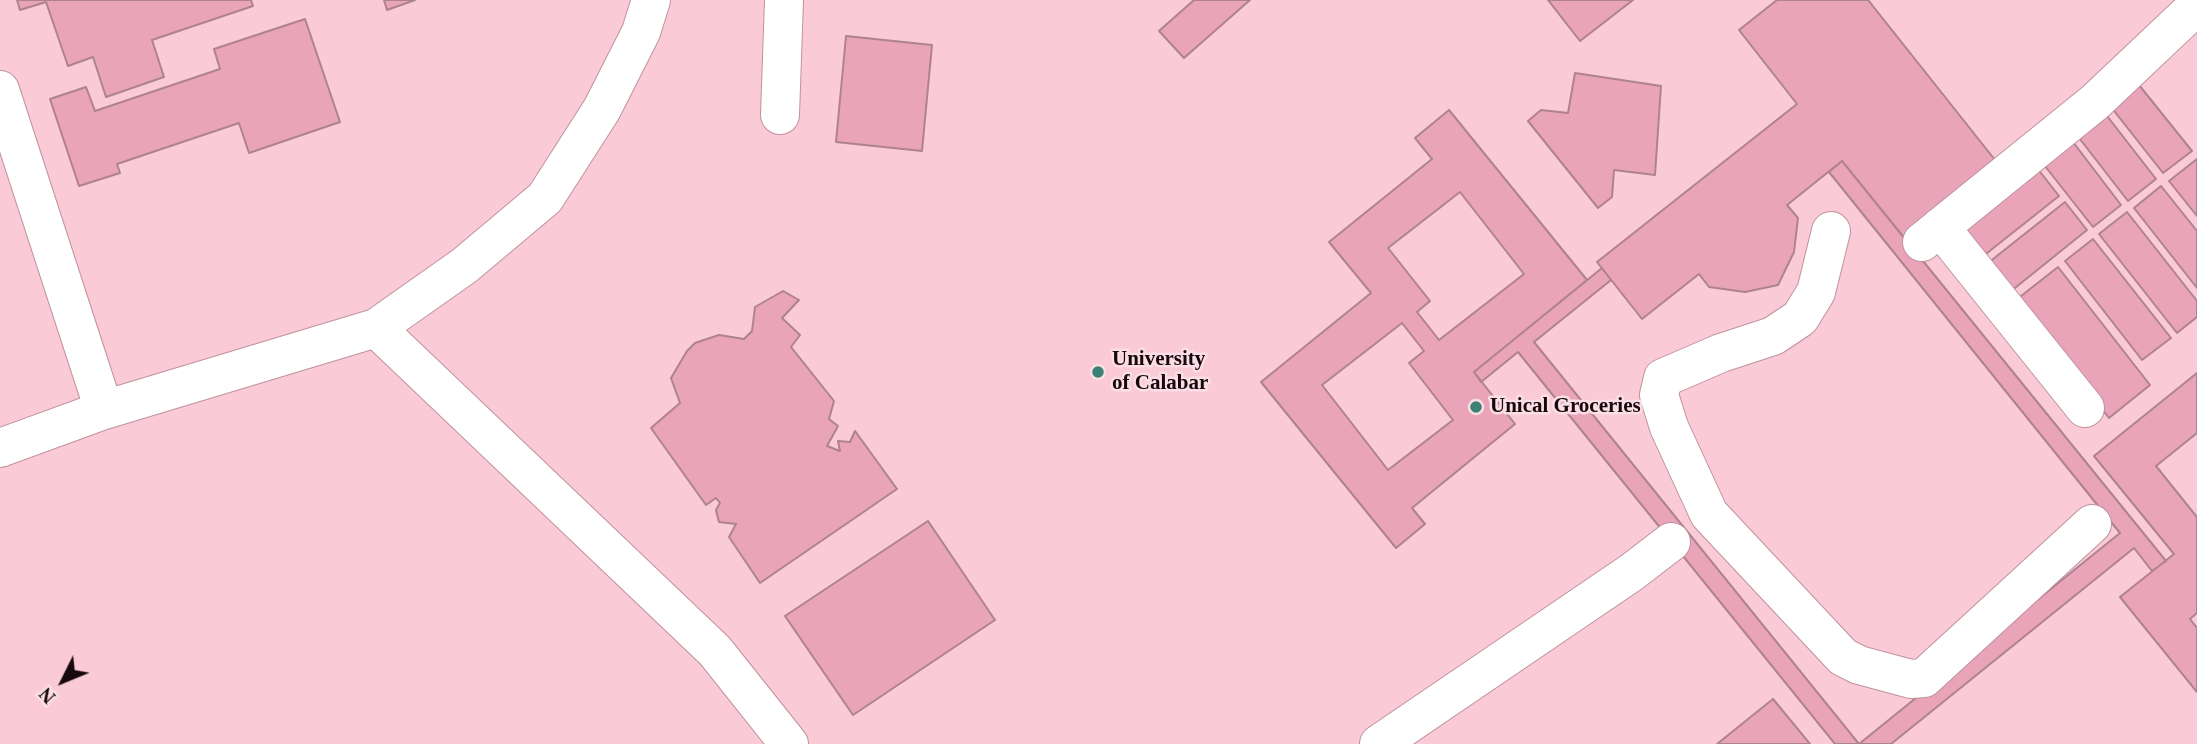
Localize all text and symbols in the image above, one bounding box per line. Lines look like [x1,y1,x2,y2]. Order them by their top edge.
place label: University of Calabar [1112,347,1208,397]
marker: University of Calabar [1090,364,1106,380]
place label: Unical Groceries [1490,394,1641,420]
marker: Unical Groceries [1468,399,1484,415]
north arrow [28,646,98,716]
text: N [35,683,60,708]

